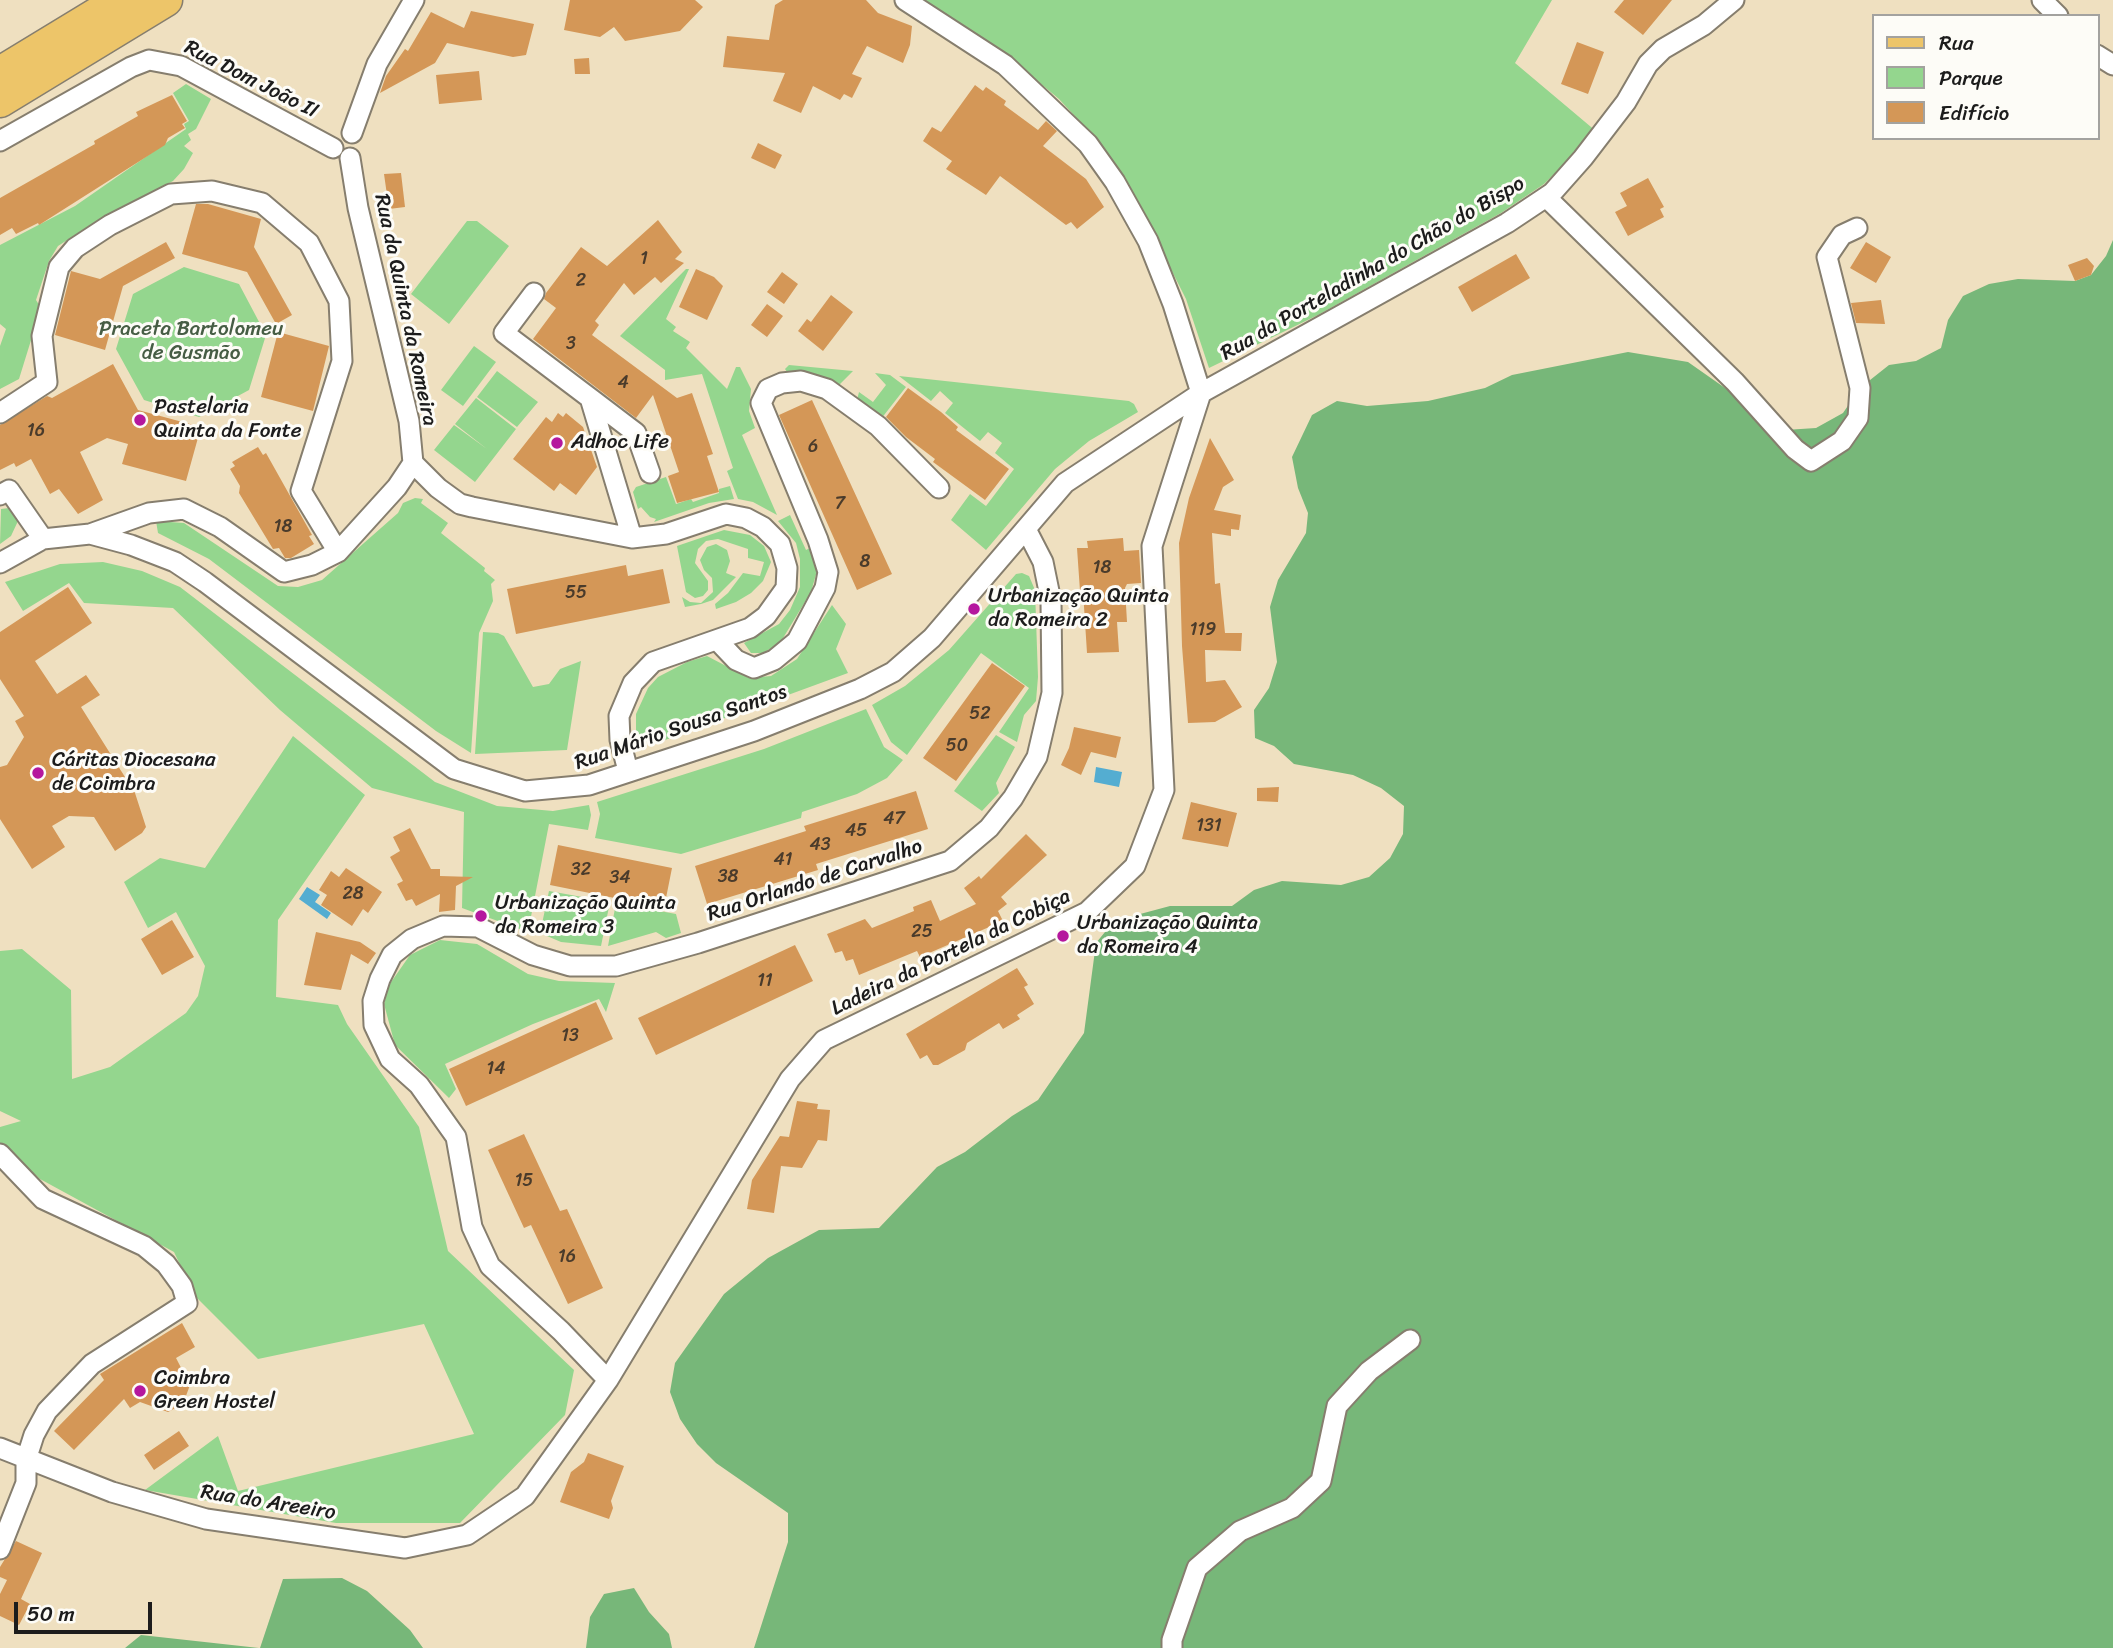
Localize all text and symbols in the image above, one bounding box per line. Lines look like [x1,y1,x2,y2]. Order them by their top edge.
legend [1871,14,2099,140]
text: Rua [1939,24,1974,62]
street label: Rua Dom João II [180,35,322,125]
text: Parque [1939,59,2003,97]
text: Edifício [1939,94,2009,132]
street label: Rua da Porteladinha do Chão do Bispo [1217,171,1529,367]
street label: Rua da Quinta da Romeira [368,192,442,428]
house number: 1 [640,248,648,270]
house number: 2 [576,270,586,292]
park label: Praceta Bartolomeu de Gusmão [99,317,283,367]
house number: 3 [566,333,576,355]
house number: 4 [617,372,629,394]
place label: Pastelaria Quinta da Fonte [154,395,302,445]
marker: Pastelaria Quinta da Fonte [132,412,148,428]
house number: 16 [27,420,45,442]
place label: Adhoc Life [571,430,669,456]
marker: Adhoc Life [549,435,565,451]
house number: 6 [808,436,818,458]
house number: 7 [835,493,845,515]
house number: 18 [274,516,292,538]
house number: 8 [860,551,870,573]
house number: 18 [1093,557,1111,579]
house number: 55 [565,582,587,604]
place label: Urbanização Quinta da Romeira 2 [988,584,1169,634]
marker: Urbanização Quinta da Romeira 2 [966,601,982,617]
house number: 119 [1190,619,1216,641]
street label: Rua Mário Sousa Santos [572,680,790,776]
house number: 52 [969,703,991,725]
house number: 50 [946,735,968,757]
place label: Cáritas Diocesana de Coimbra [52,748,216,798]
marker: Cáritas Diocesana de Coimbra [30,765,46,781]
house number: 47 [883,808,905,830]
house number: 131 [1196,815,1222,837]
house number: 45 [845,820,867,842]
street label: Rua Orlando de Carvalho [704,834,926,928]
house number: 43 [809,834,831,856]
house number: 41 [774,849,792,871]
house number: 32 [571,859,591,881]
house number: 38 [718,866,738,888]
house number: 34 [609,867,631,889]
house number: 28 [342,883,364,905]
street label: Ladeira da Portela da Cobiça [827,884,1075,1022]
place label: Urbanização Quinta da Romeira 3 [495,891,676,941]
marker: Urbanização Quinta da Romeira 3 [473,908,489,924]
place label: Urbanização Quinta da Romeira 4 [1077,911,1258,961]
house number: 25 [911,921,933,943]
marker: Urbanização Quinta da Romeira 4 [1055,928,1071,944]
house number: 11 [757,970,773,992]
house number: 13 [561,1025,579,1047]
house number: 14 [487,1058,505,1080]
house number: 15 [515,1170,533,1192]
house number: 16 [558,1246,576,1268]
place label: Coimbra Green Hostel [154,1366,275,1416]
marker: Coimbra Green Hostel [132,1383,148,1399]
street label: Rua do Areeiro [199,1480,337,1526]
scale bar [18,1588,156,1632]
text: 50 m [27,1595,75,1633]

